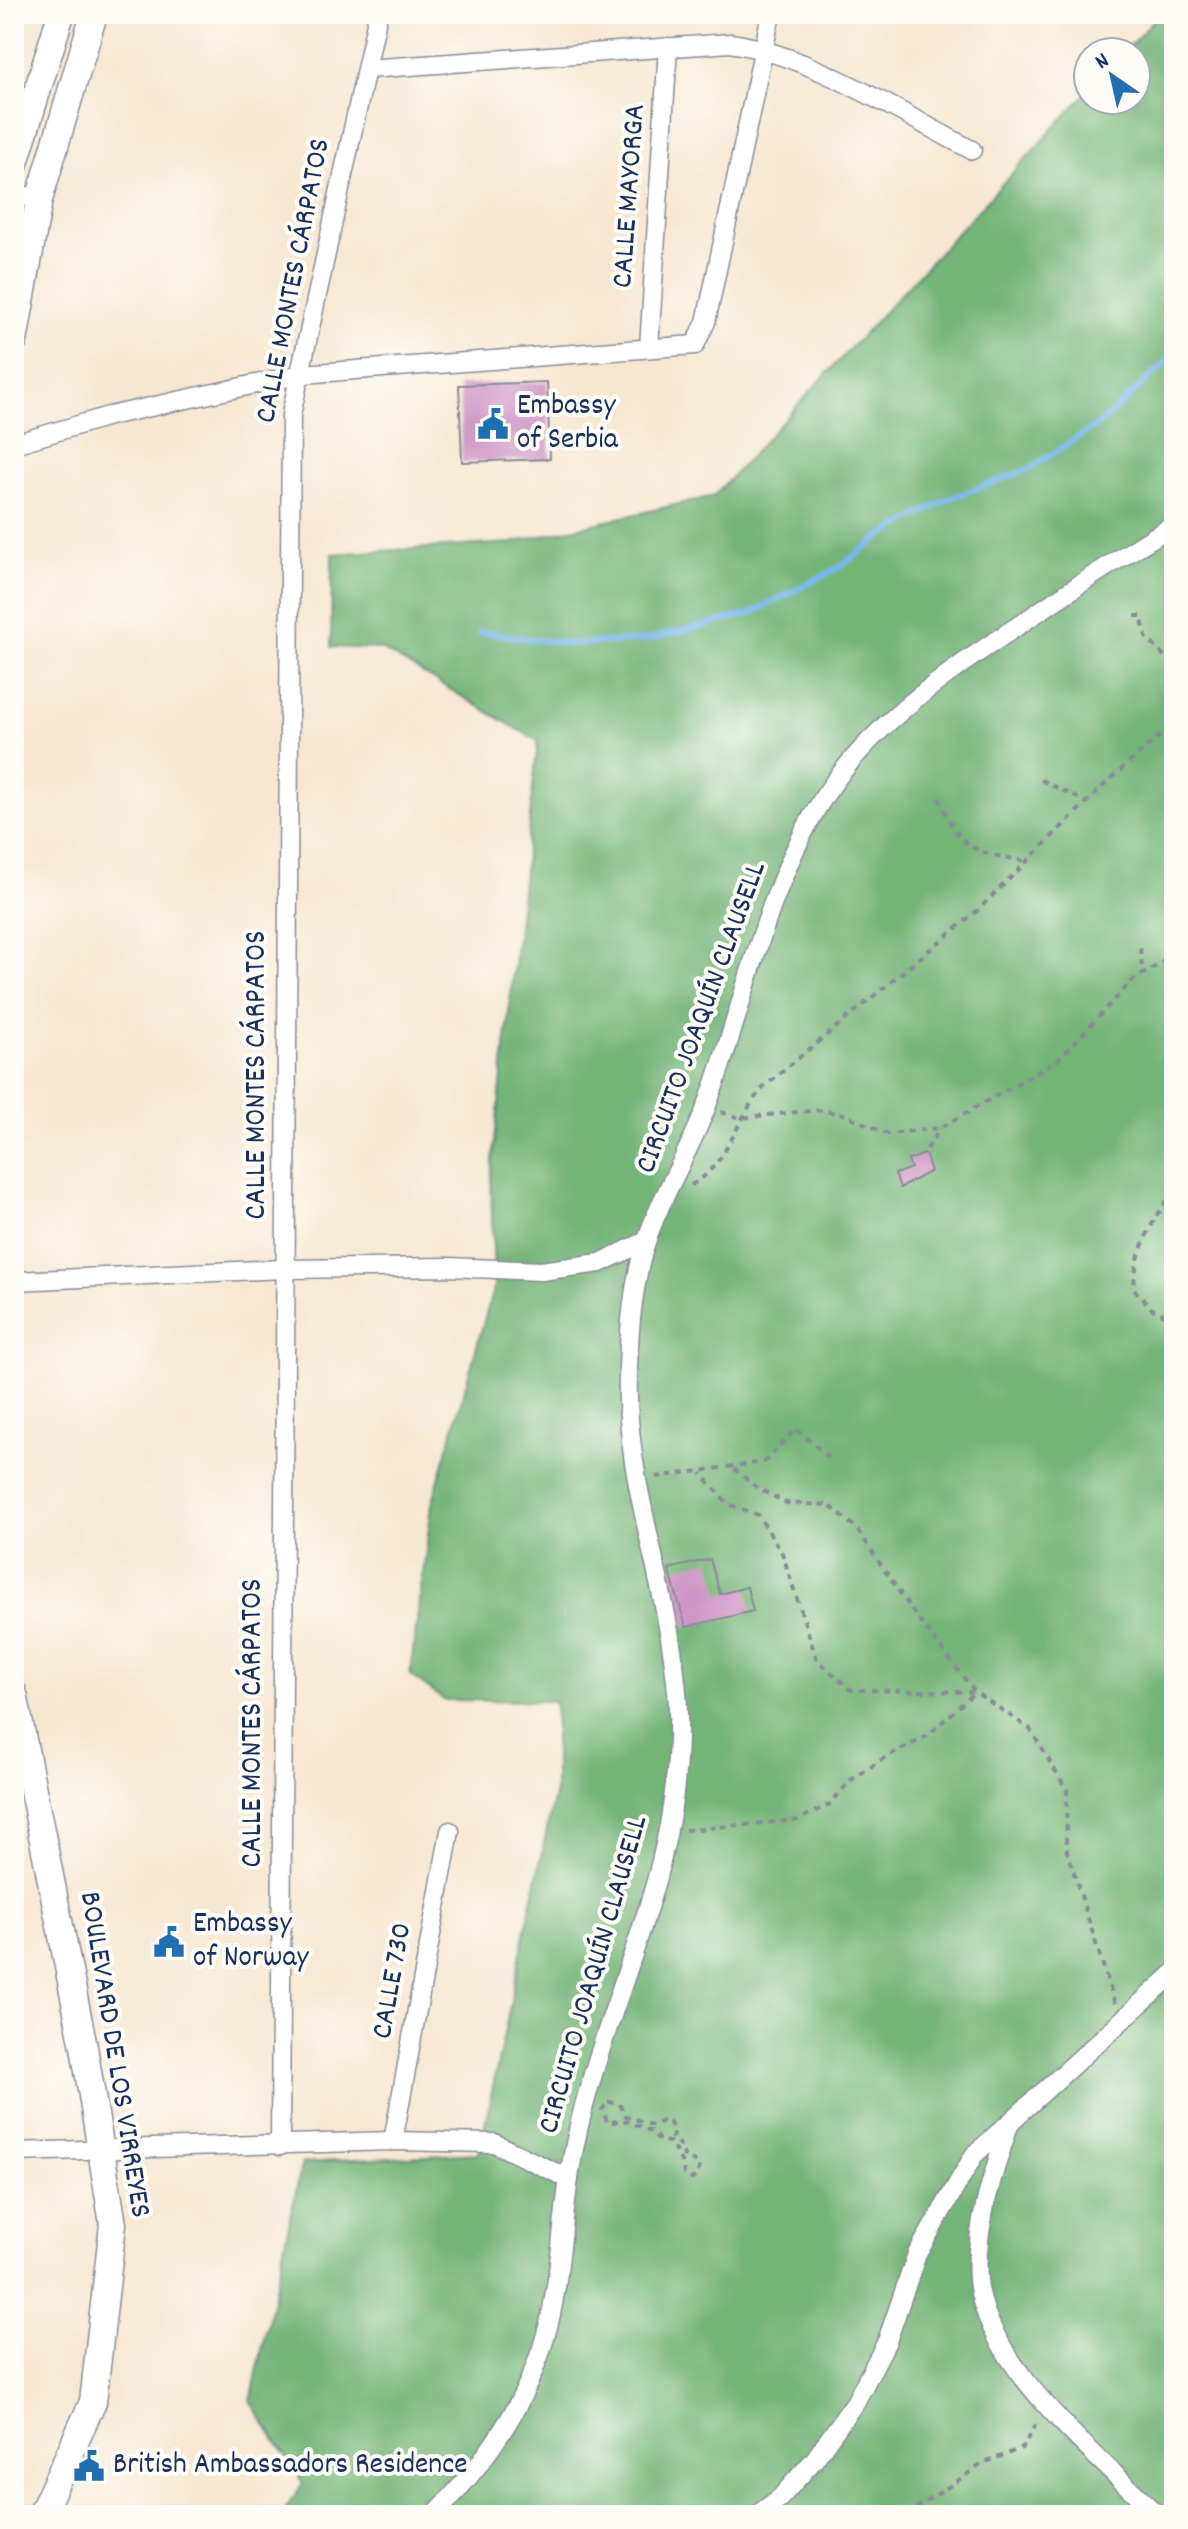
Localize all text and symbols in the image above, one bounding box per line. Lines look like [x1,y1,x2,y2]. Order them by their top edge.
north arrow [1072,36,1152,116]
text: N [1090,46,1116,78]
street label: CALLE MAYORGA [603,102,659,290]
street label: CALLE MONTES CÁRPATOS [246,135,344,427]
place label: Embassy of Serbia [517,386,619,463]
public building icon: Embassy of Serbia [476,407,510,441]
street label: CIRCUITO JOAQUÍN CLAUSELL [626,856,780,1180]
street label: CALLE MONTES CÁRPATOS [237,931,280,1219]
street label: CALLE MONTES CÁRPATOS [233,1579,276,1867]
street label: CIRCUITO JOAQUÍN CLAUSELL [529,1811,661,2139]
street label: BOULEVARD DE LOS VIRREYES [66,1889,160,2221]
place label: Embassy of Norway [193,1904,309,1981]
street label: CALLE 730 [363,1919,425,2043]
public building icon: Embassy of Norway [152,1925,186,1959]
place label: British Ambassadors Residence [113,2445,467,2488]
public building icon: British Ambassadors Residence [72,2449,106,2483]

